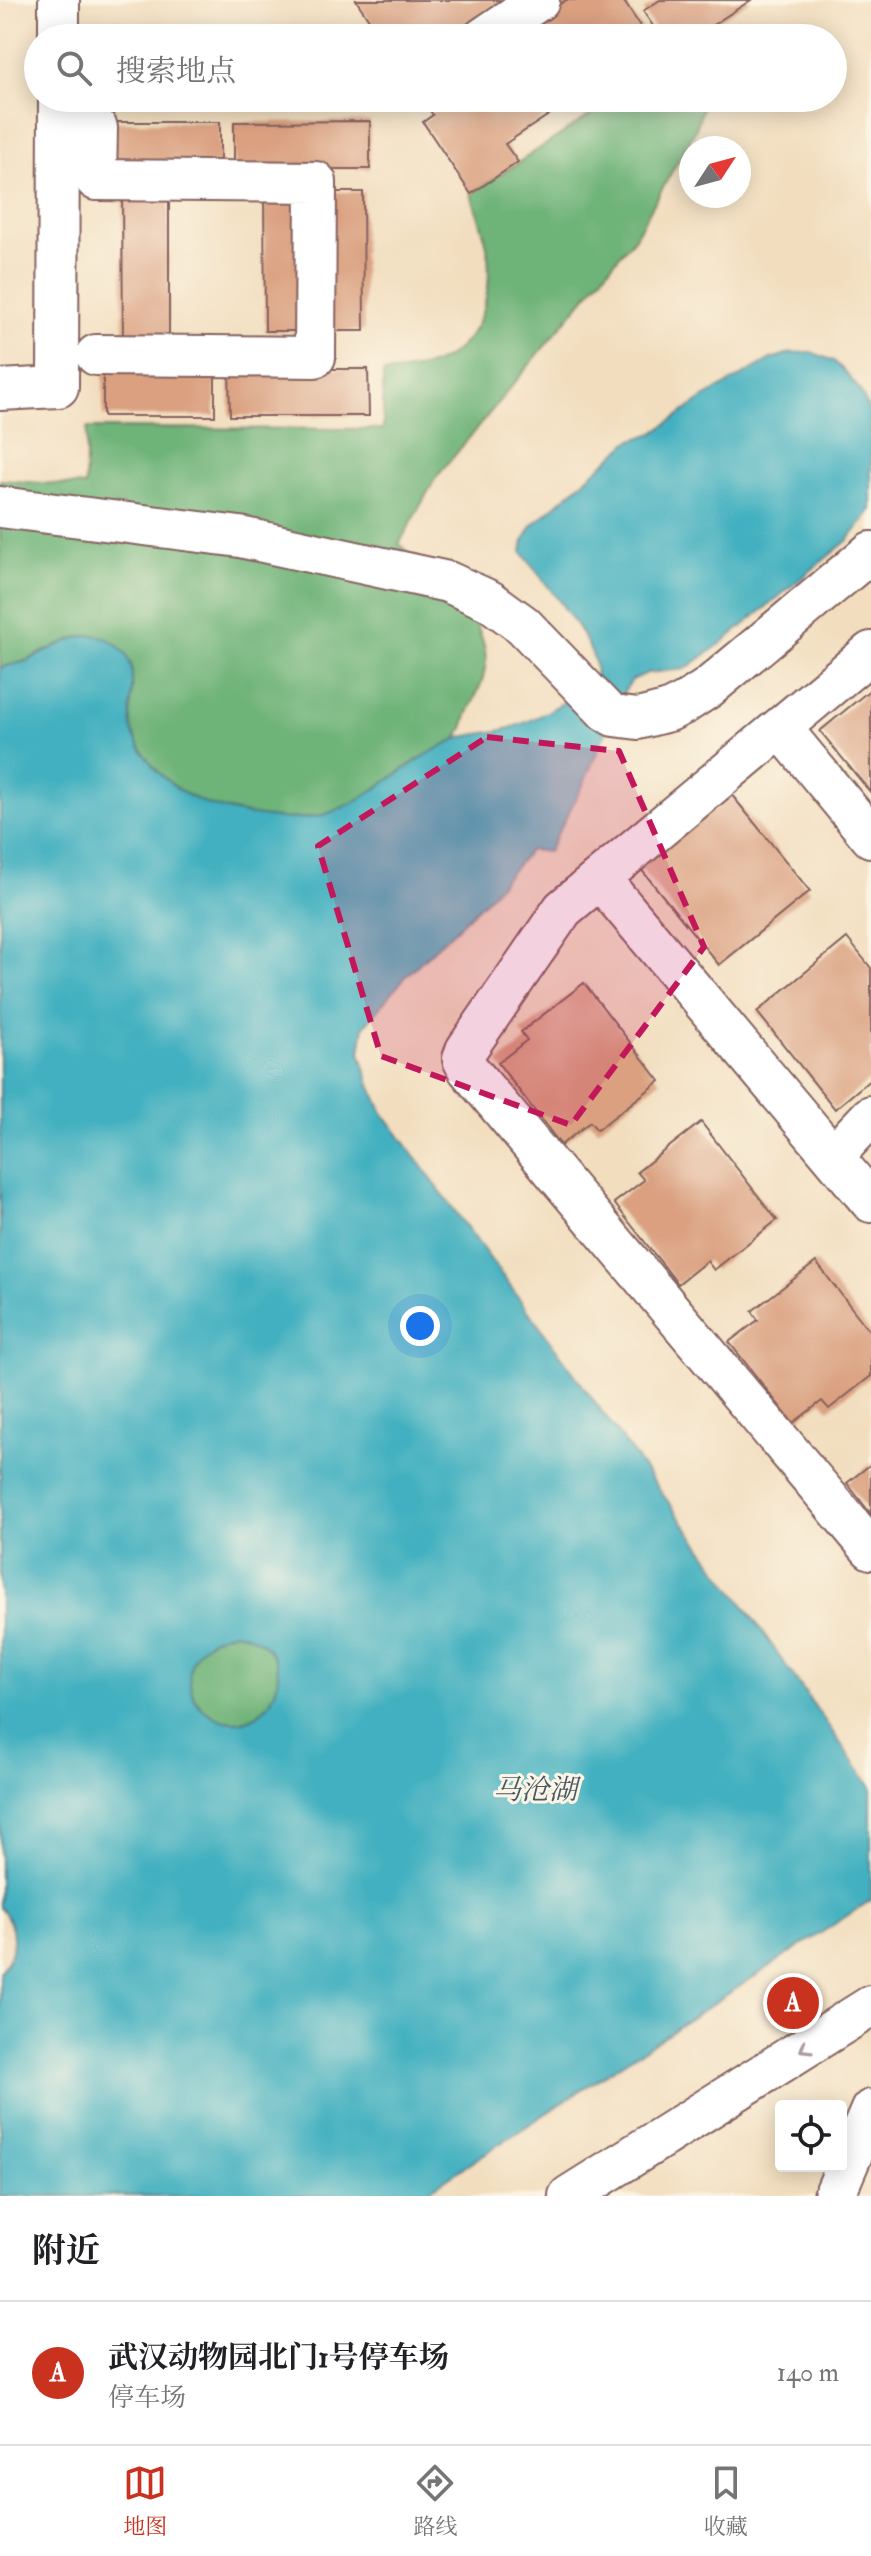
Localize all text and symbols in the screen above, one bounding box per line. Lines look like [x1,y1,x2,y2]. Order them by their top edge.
search box [24,24,847,112]
icon: search [52,46,96,90]
text: 搜索地点 [116,53,236,90]
north arrow [679,136,751,208]
your location [400,1306,440,1346]
water label: 马沧湖 [493,1773,582,1808]
pin: A [767,1973,819,2033]
one-way arrow [799,2038,814,2053]
map controls [775,2100,847,2172]
button: locate [775,2100,847,2172]
text: 附近 [32,2230,100,2273]
text: 武汉动物园北门1号停车场 [108,2339,449,2376]
text: A [50,2357,66,2389]
text: 140 m [777,2357,839,2389]
text: 停车场 [108,2382,186,2414]
tab: 地图 [123,2461,167,2541]
tab: 路线 [413,2461,458,2541]
tab: 收藏 [704,2461,748,2541]

